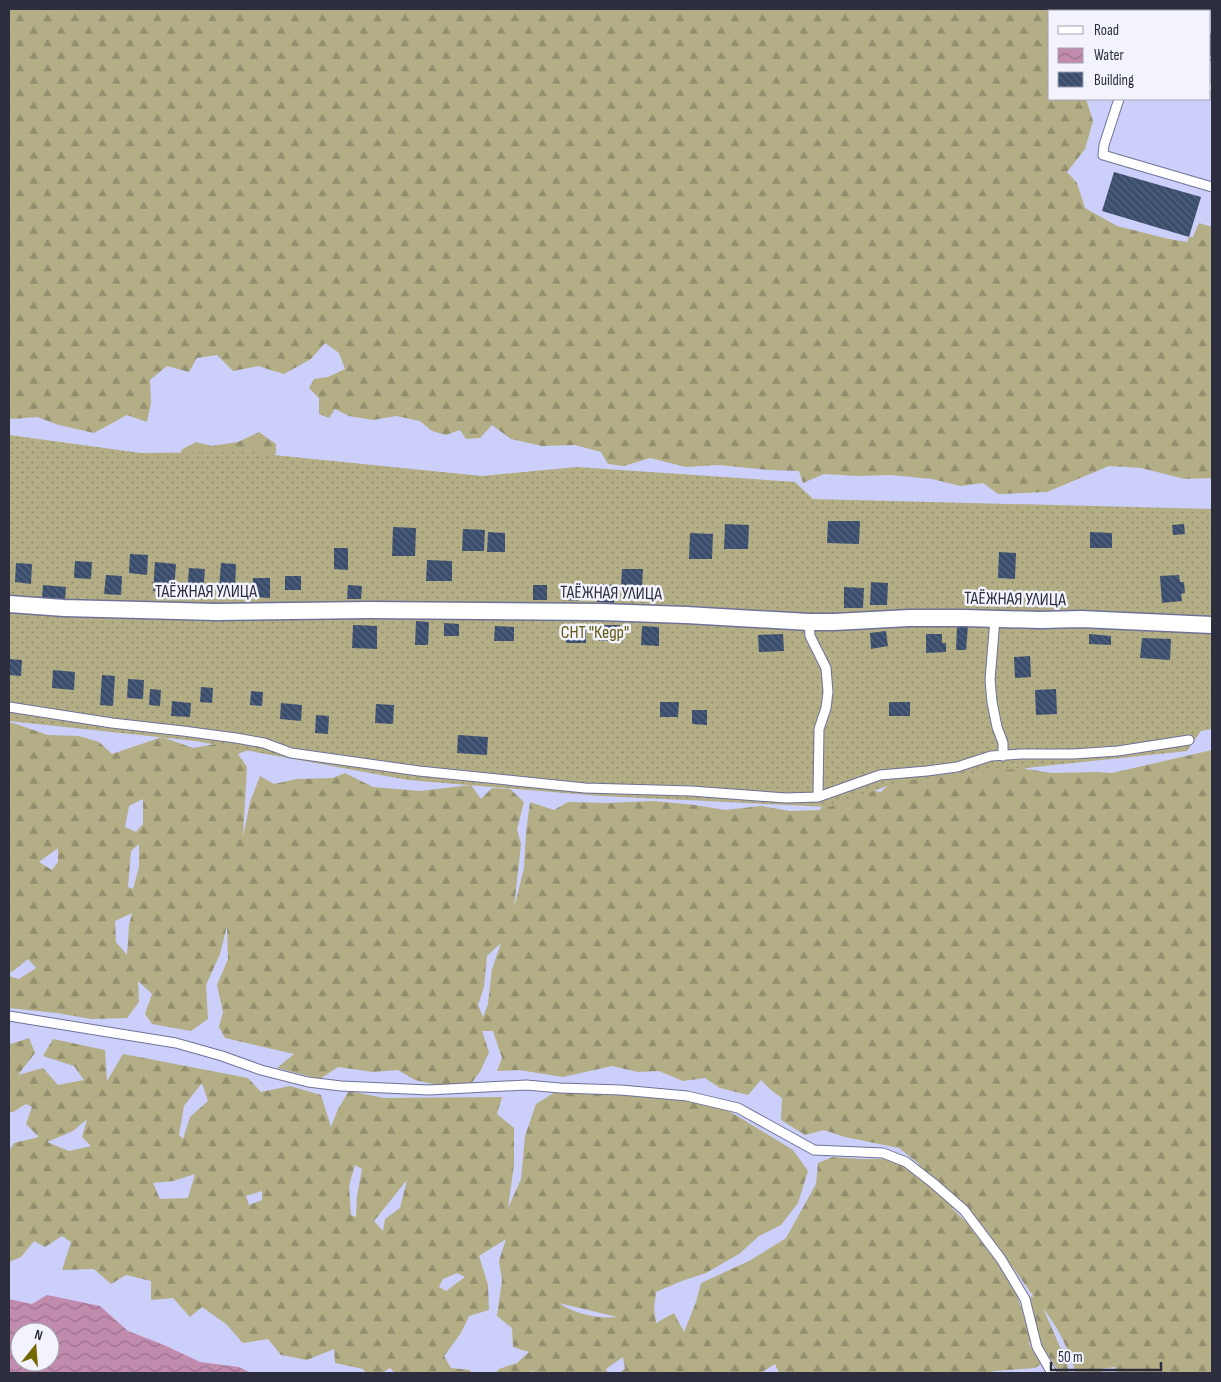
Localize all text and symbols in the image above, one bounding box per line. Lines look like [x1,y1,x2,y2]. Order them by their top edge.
legend [1048,10,1211,100]
text: Road [1094,21,1119,40]
text: Water [1094,46,1125,65]
text: Building [1094,71,1134,90]
street label: ТАЁЖНАЯ УЛИЦА [155,581,257,602]
street label: ТАЁЖНАЯ УЛИЦА [560,582,662,604]
street label: ТАЁЖНАЯ УЛИЦА [964,588,1066,610]
park label: СНТ "Кедр" [561,622,629,643]
north arrow [10,1322,60,1372]
text: N [33,1326,45,1344]
scale bar [1051,1340,1161,1372]
text: 50 m [1058,1348,1083,1367]

